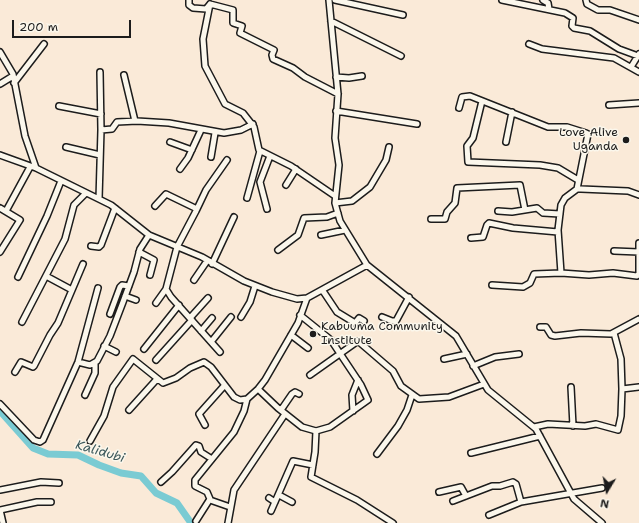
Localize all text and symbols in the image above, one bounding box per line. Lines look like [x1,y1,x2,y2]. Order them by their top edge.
scale bar [14,12,133,38]
text: 200 m [19,19,58,35]
place label: Love Alive Uganda [559,126,618,154]
marker: Love Alive Uganda [621,135,631,145]
place label: Kabuuma Community Institute [321,320,443,348]
marker: Kabuuma Community Institute [308,329,318,339]
water label: Kalidubi [74,438,126,466]
north arrow [587,471,627,511]
text: N [599,495,610,511]

